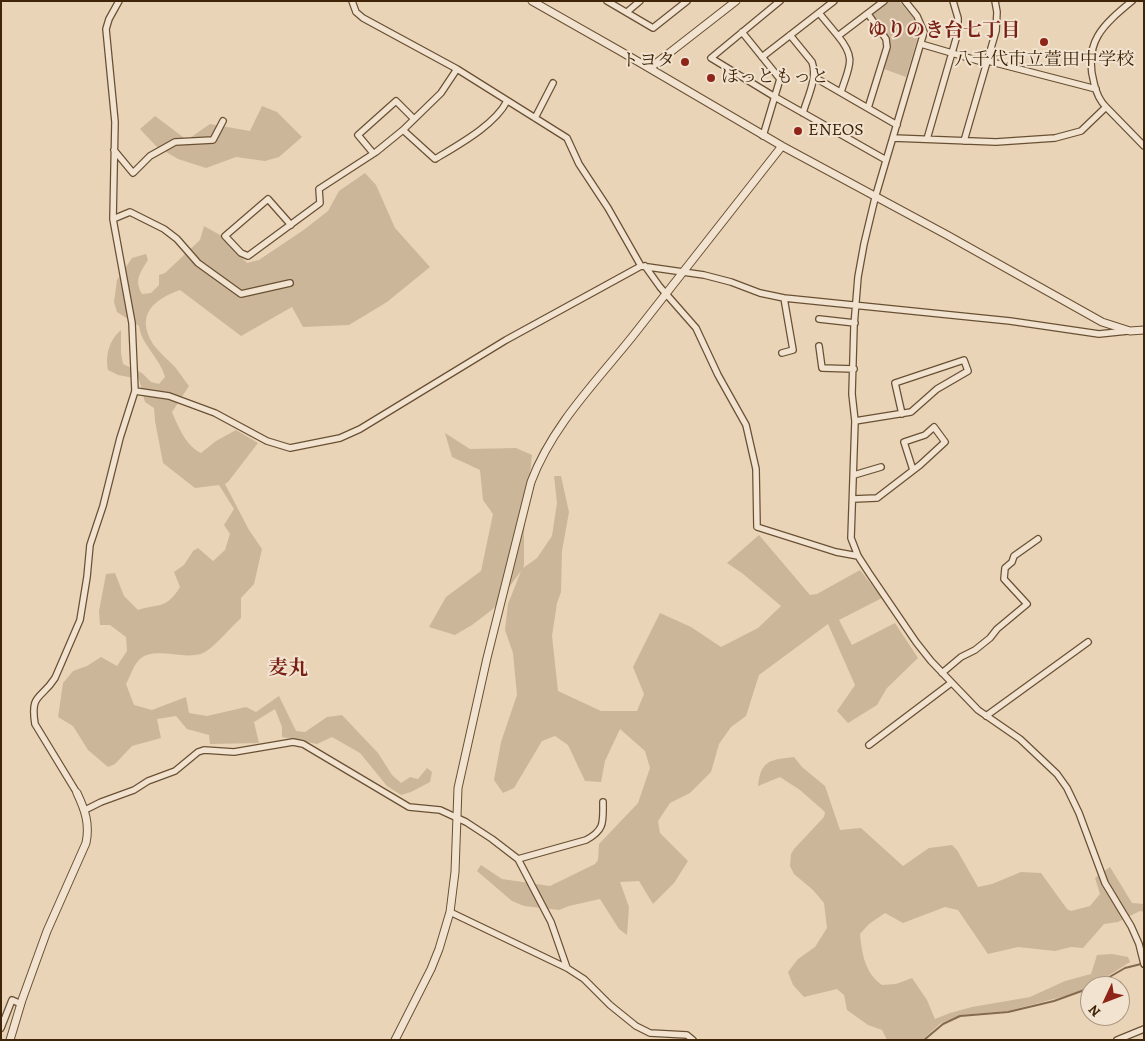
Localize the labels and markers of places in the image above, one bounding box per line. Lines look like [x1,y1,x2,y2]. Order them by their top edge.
marker: 八千代市立萱田中学校 [1038,36,1050,48]
place label: 八千代市立萱田中学校 [954,50,1134,72]
place label: トヨタ [621,51,675,73]
marker: トヨタ [679,56,691,68]
place label: ほっともっと [721,67,829,89]
marker: ほっともっと [705,72,717,84]
place label: ENEOS [808,120,864,142]
marker: ENEOS [792,125,804,137]

